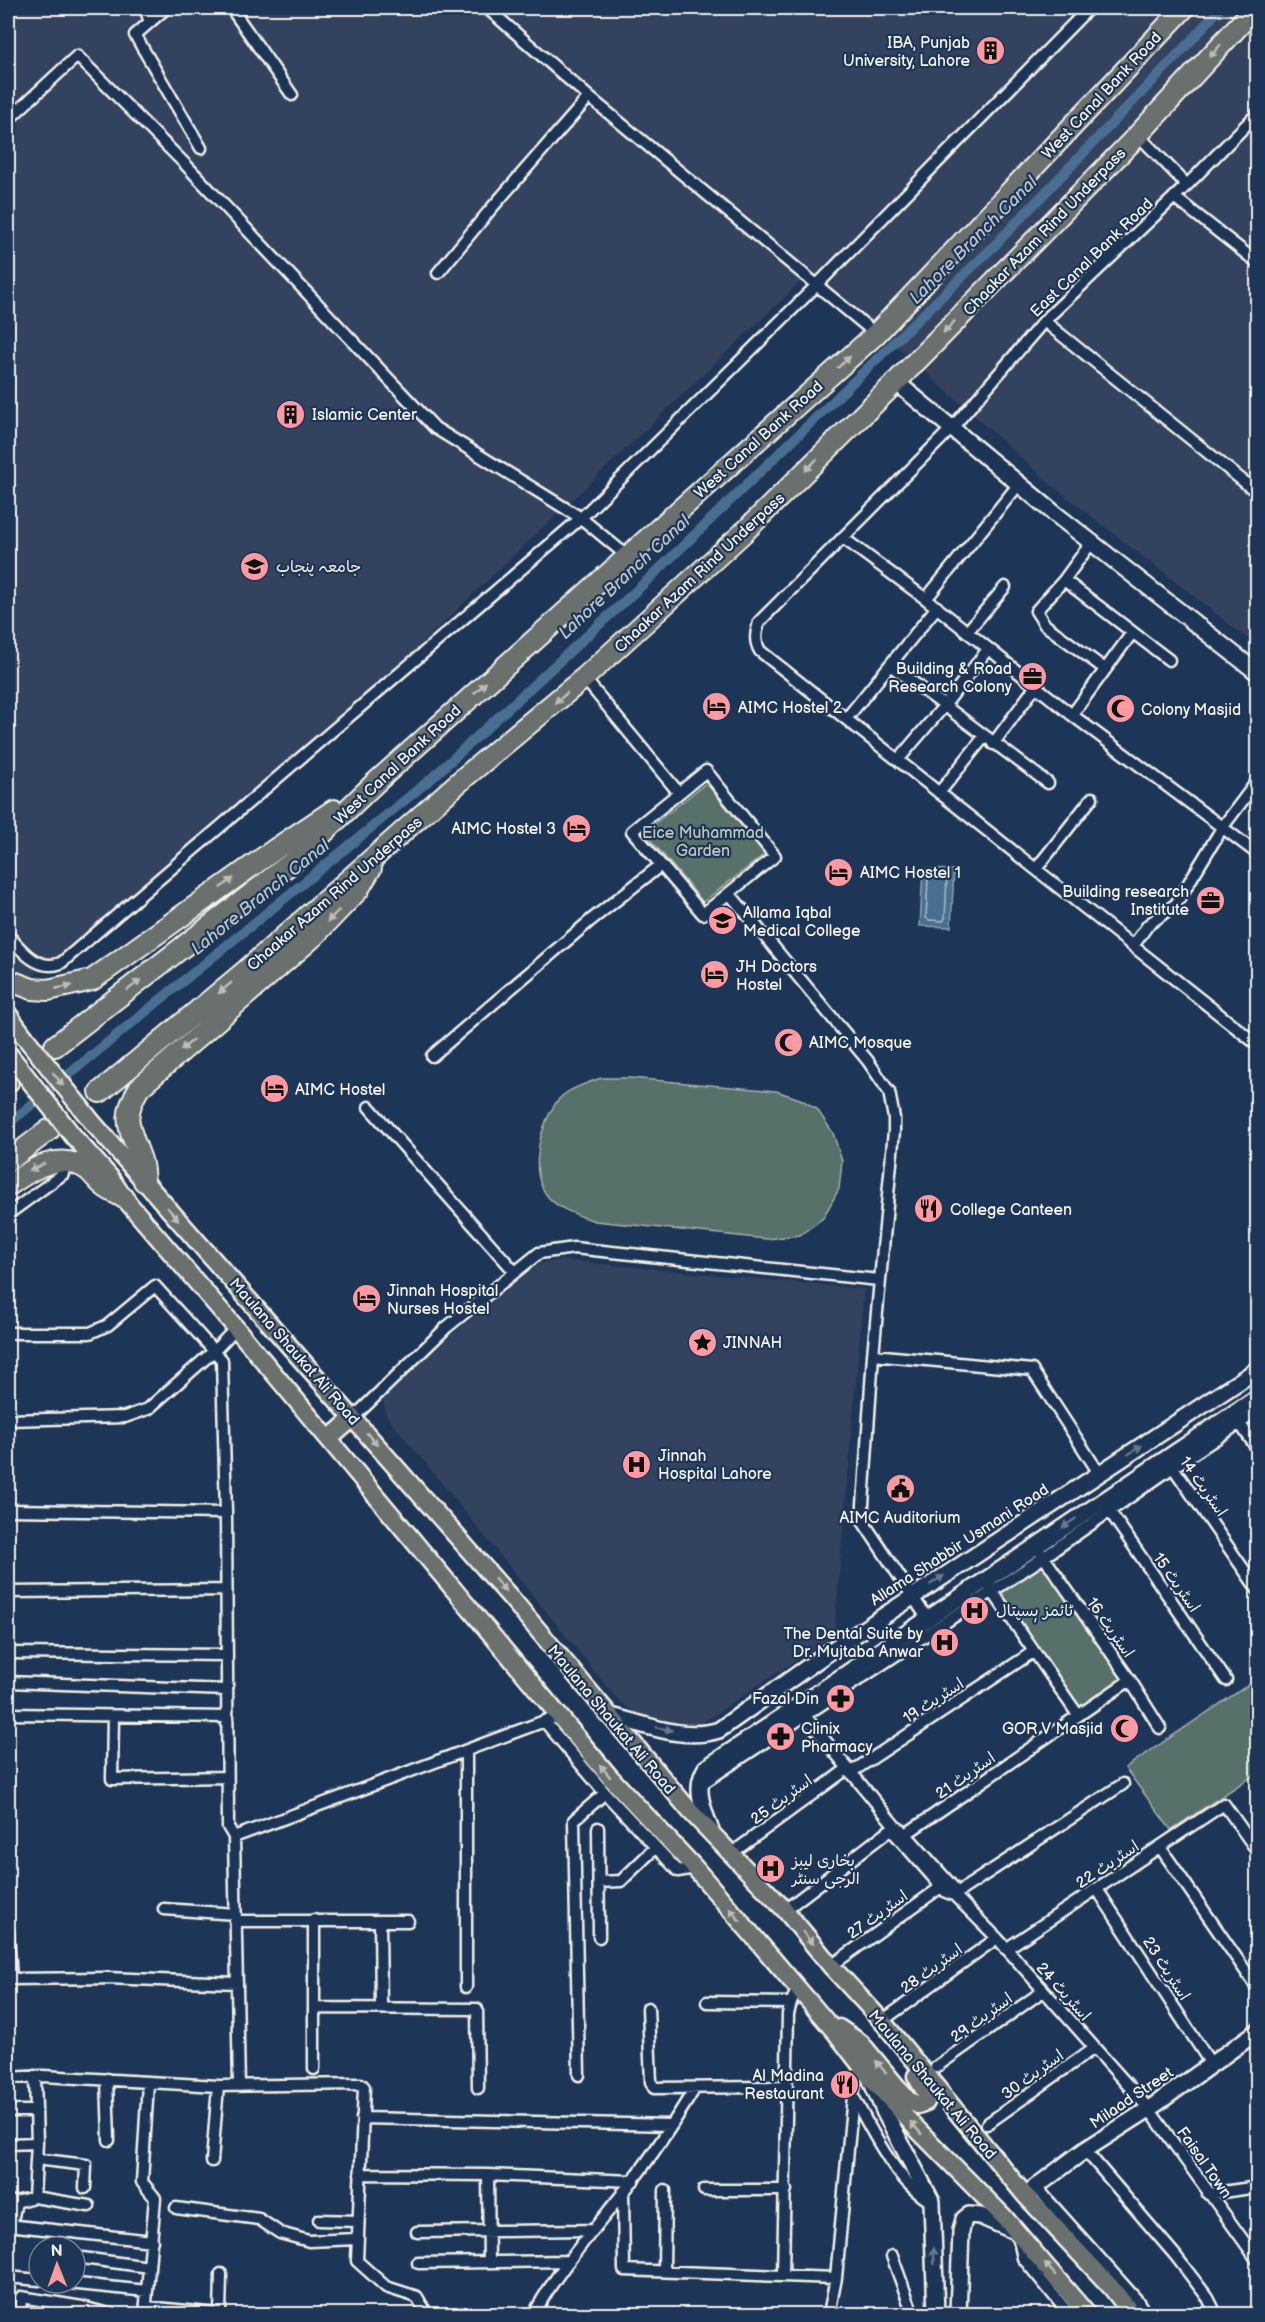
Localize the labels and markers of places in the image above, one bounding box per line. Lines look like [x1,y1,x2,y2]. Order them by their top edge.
place label: IBA, Punjab University, Lahore [843,34,971,71]
building icon: IBA, Punjab University, Lahore [975,35,1007,67]
building icon: Islamic Center [275,398,307,430]
place label: Islamic Center [312,406,417,425]
school or university icon: جامعہ پنجاب [239,550,271,582]
place label: جامعہ پنجاب [276,558,361,577]
place label: Building & Road Research Colony [888,660,1013,697]
office icon: Building & Road Research Colony [1017,661,1049,693]
hotel icon: AIMC Hostel 2 [701,691,733,723]
mosque icon: Colony Masjid [1104,693,1136,725]
place label: AIMC Hostel 2 [738,699,843,718]
place label: Colony Masjid [1141,701,1241,720]
hotel icon: AIMC Hostel 3 [561,812,593,844]
place label: AIMC Hostel 3 [451,820,556,839]
hotel icon: AIMC Hostel 1 [823,856,855,888]
place label: AIMC Hostel 1 [860,864,961,883]
place label: Building research Institute [1062,883,1190,920]
office icon: Building research Institute [1194,884,1226,916]
place label: Allama Iqbal Medical College [743,904,861,941]
school or university icon: Allama Iqbal Medical College [706,905,738,937]
place label: JH Doctors Hostel [736,958,817,995]
hotel icon: JH Doctors Hostel [699,959,731,991]
mosque icon: AIMC Mosque [772,1026,804,1058]
place label: AIMC Mosque [809,1034,912,1053]
hotel icon: AIMC Hostel [258,1073,290,1105]
place label: AIMC Hostel [295,1081,385,1100]
restaurant icon: College Canteen [913,1193,945,1225]
place label: College Canteen [950,1201,1072,1220]
place label: Jinnah Hospital Nurses Hostel [387,1282,498,1319]
hotel icon: Jinnah Hospital Nurses Hostel [350,1283,382,1315]
place icon: JINNAH [686,1326,718,1358]
place label: JINNAH [723,1334,782,1353]
place label: Jinnah Hospital Lahore [658,1447,772,1484]
hospital icon: Jinnah Hospital Lahore [621,1448,653,1480]
public building icon: AIMC Auditorium [884,1473,916,1505]
place label: AIMC Auditorium [840,1509,960,1528]
hospital icon: ٹائمز ہسپتال [959,1594,991,1626]
place label: ٹائمز ہسپتال [996,1602,1074,1623]
place label: The Dental Suite by Dr. Mujtaba Anwar [784,1625,924,1662]
hospital icon: The Dental Suite by Dr. Mujtaba Anwar [928,1626,960,1658]
pharmacy icon: Fazal Din [824,1682,856,1714]
place label: Fazal Din [752,1690,819,1709]
mosque icon: GOR V Masjid [1108,1712,1140,1744]
place label: Clinix Pharmacy [801,1720,873,1757]
place label: GOR V Masjid [1002,1720,1103,1739]
pharmacy icon: Clinix Pharmacy [764,1721,796,1753]
place label: بخاری لیبز الرجی سنٹر [790,1852,860,1889]
hospital icon: بخاری لیبز الرجی سنٹر [755,1853,787,1885]
place label: Al Madina Restaurant [744,2067,824,2104]
restaurant icon: Al Madina Restaurant [829,2068,861,2100]

